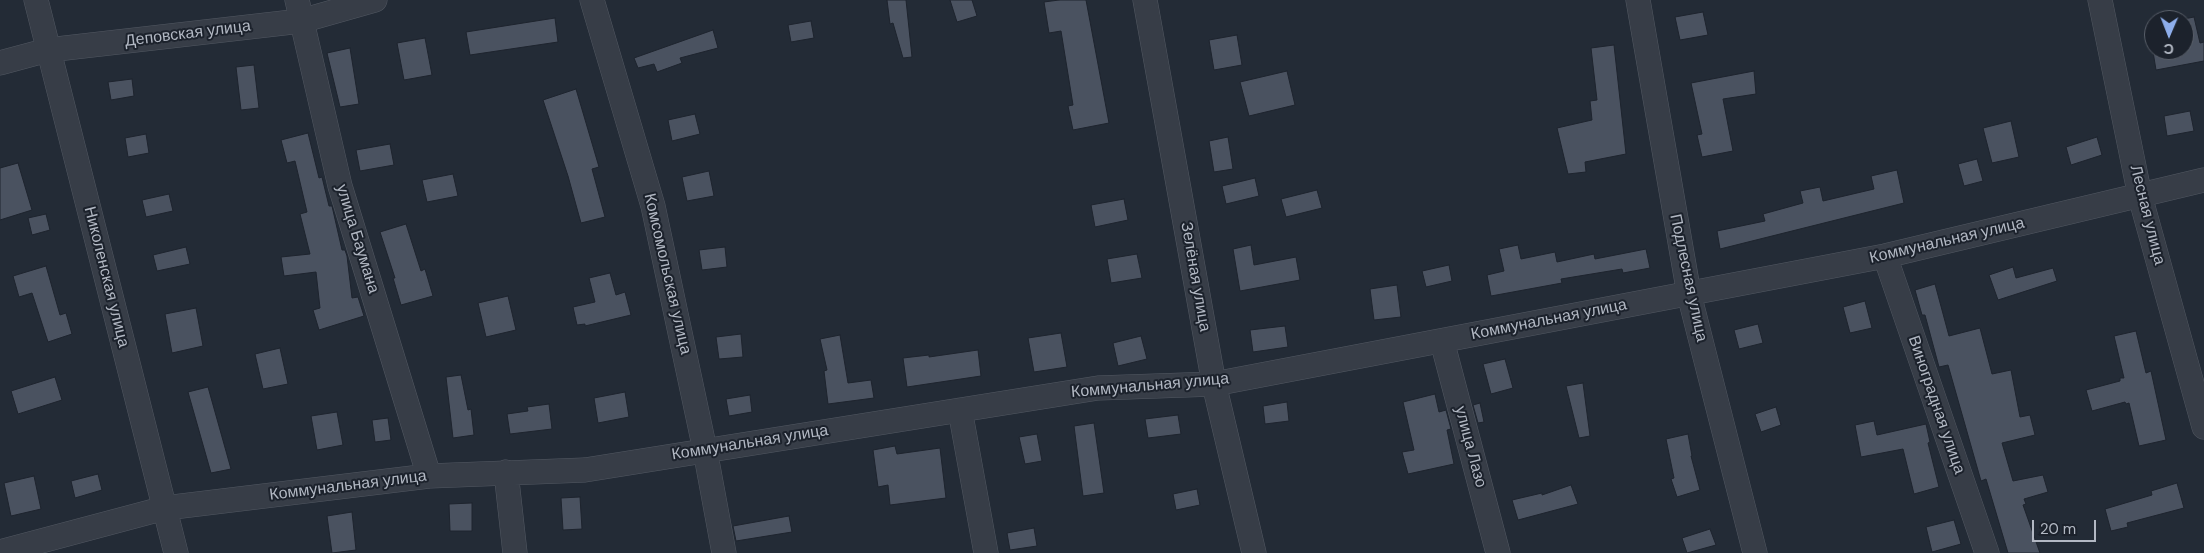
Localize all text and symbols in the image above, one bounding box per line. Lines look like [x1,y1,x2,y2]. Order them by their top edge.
north arrow [2144,10,2194,60]
street label: Деповская улица [124,17,252,51]
text: С [2164,40,2174,58]
street label: Лесная улица [2125,163,2169,267]
street label: улица Баумана [331,182,383,296]
street label: Комсомольская улица [639,192,695,356]
street label: Николенская улица [79,205,133,349]
street label: Подлесная улица [1665,212,1711,344]
street label: Коммунальная улица [1868,214,2026,268]
street label: Зелёная улица [1176,221,1214,333]
street label: Коммунальная улица [1469,295,1629,345]
street label: Виноградная улица [1903,333,1969,477]
street label: Коммунальная улица [1070,370,1230,402]
street label: улица Лазо [1450,404,1490,490]
street label: Коммунальная улица [670,421,830,465]
street label: Коммунальная улица [268,467,428,505]
scale bar [2034,510,2098,542]
text: 20 m [2040,519,2076,539]

